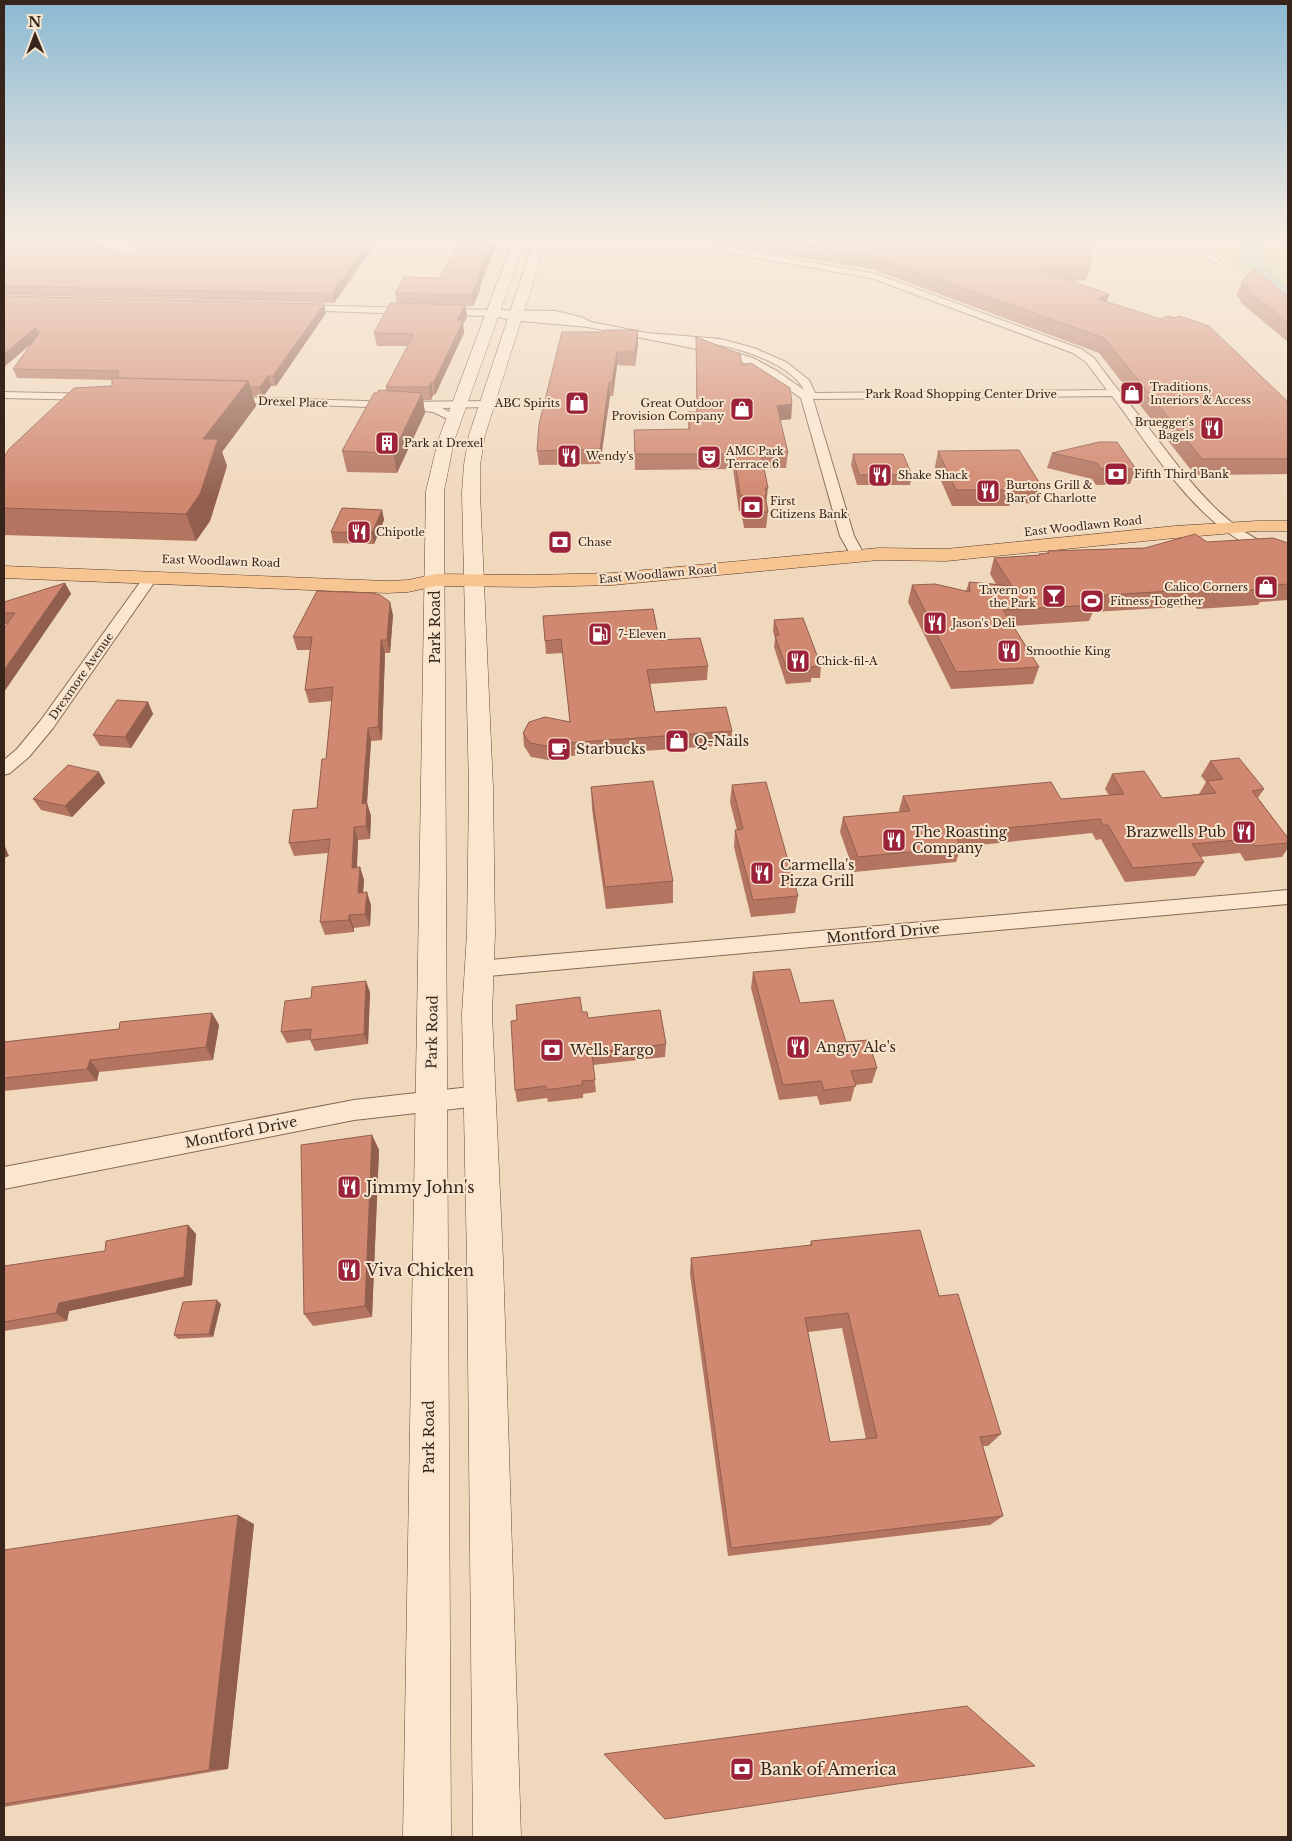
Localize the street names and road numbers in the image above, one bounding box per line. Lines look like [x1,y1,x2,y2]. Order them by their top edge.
street label: Park Road Shopping Center Drive [865,387,1057,401]
street label: Drexel Place [258,394,328,410]
street label: East Woodlawn Road [1023,513,1143,539]
street label: East Woodlawn Road [161,552,281,570]
street label: East Woodlawn Road [598,562,718,586]
street label: Park Road [426,590,444,664]
street label: Drexmore Avenue [46,630,116,722]
street label: Montford Drive [826,919,940,947]
street label: Park Road [422,995,442,1069]
street label: Montford Drive [183,1112,299,1152]
street label: Park Road [420,1400,438,1474]

